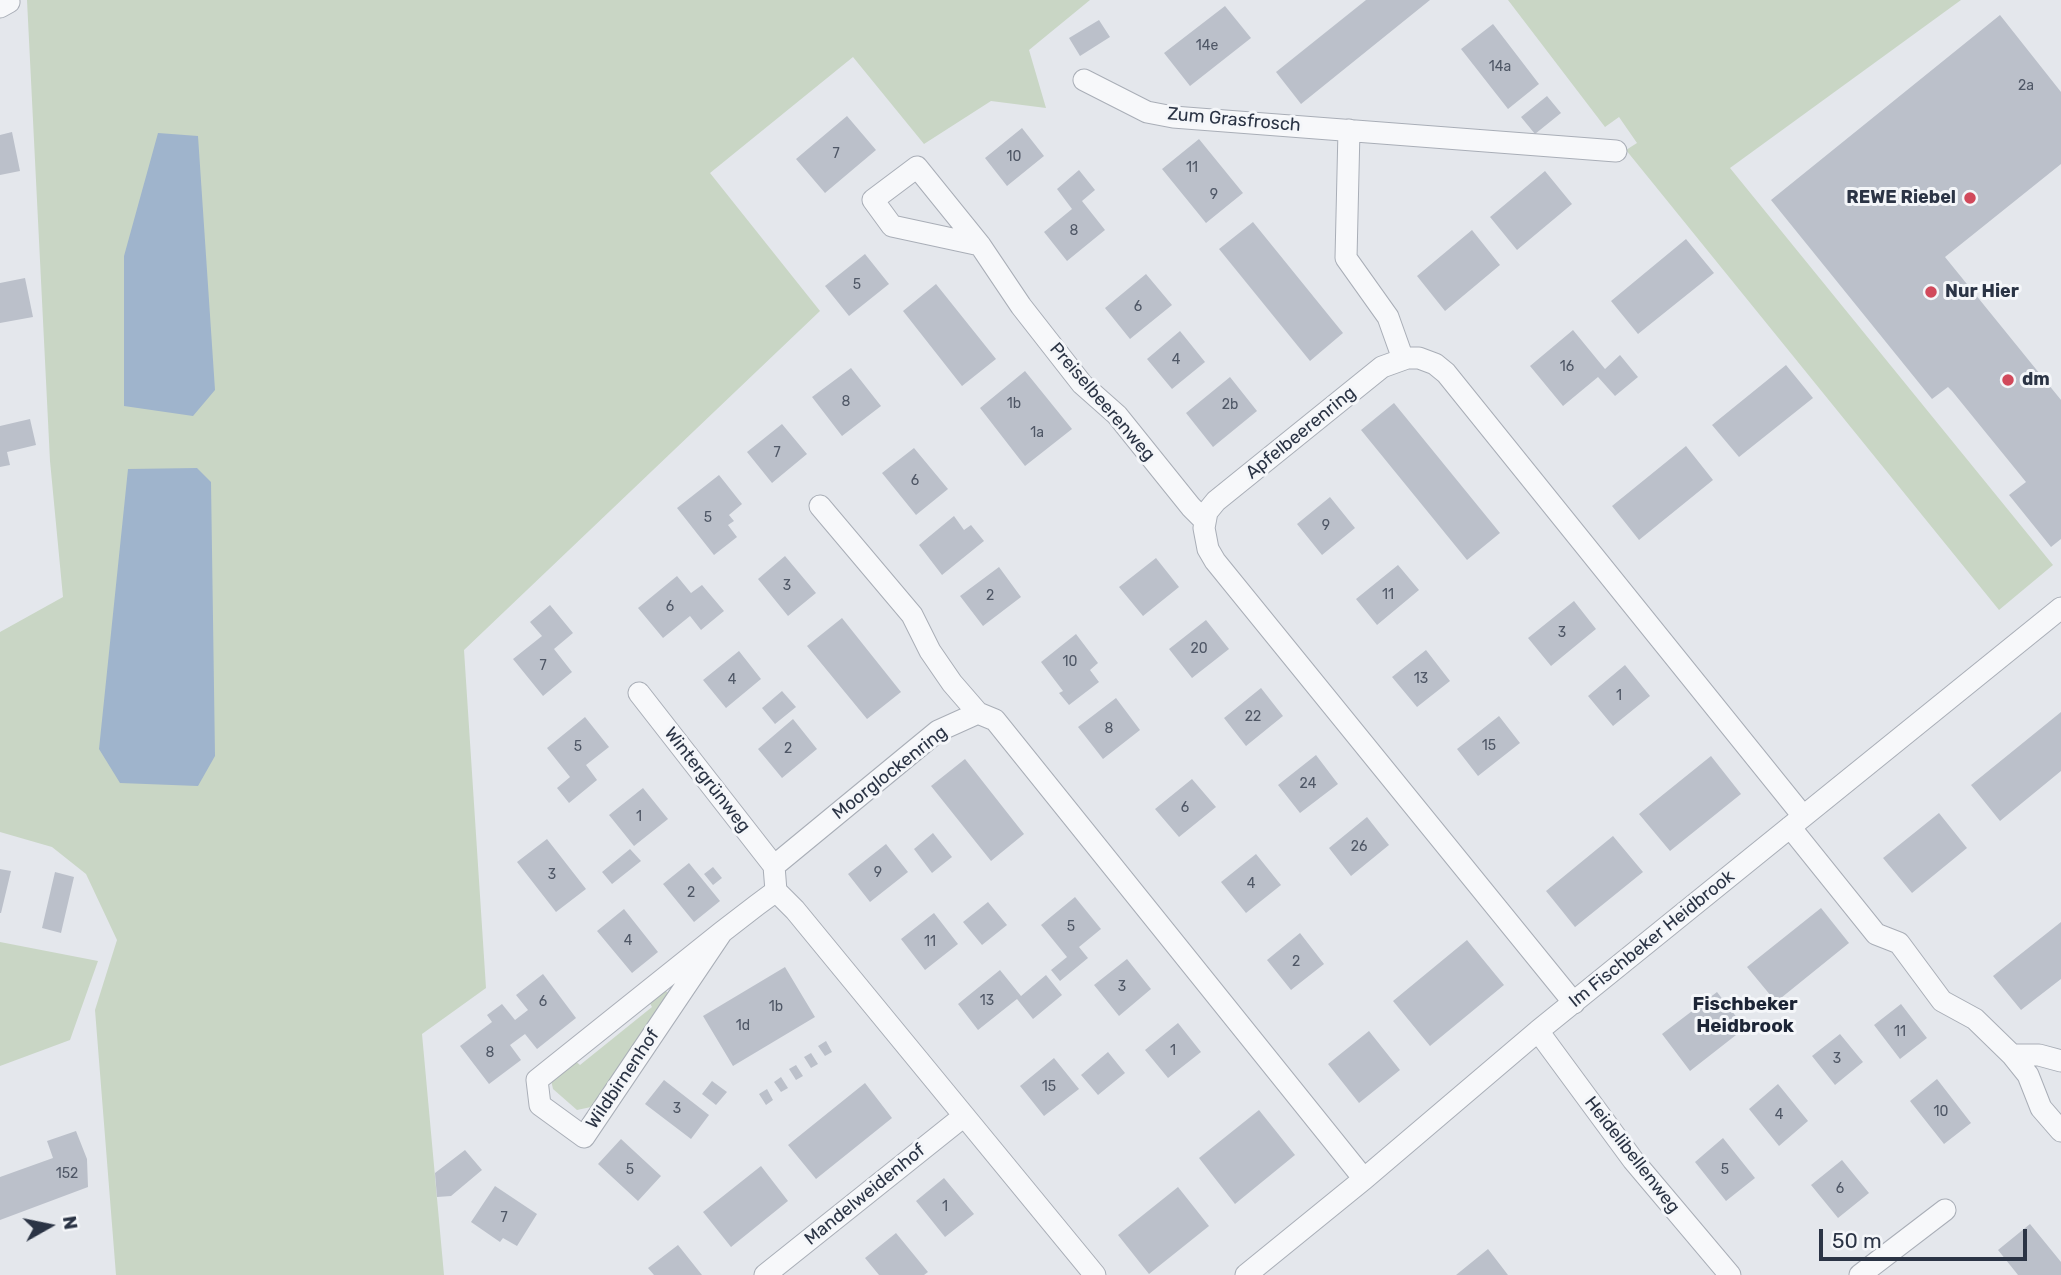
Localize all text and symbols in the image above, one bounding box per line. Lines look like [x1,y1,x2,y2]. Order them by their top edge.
house number: 14e [1196,38,1218,54]
house number: 14a [1489,59,1511,75]
house number: 2a [2018,78,2034,94]
street label: Zum Grasfrosch [1166,103,1302,137]
house number: 7 [832,146,840,162]
house number: 10 [1007,149,1021,165]
house number: 11 [1186,160,1198,176]
house number: 9 [1210,187,1218,203]
place label: REWE Riebel [1846,187,1956,209]
marker: REWE Riebel [1962,190,1978,206]
house number: 8 [1070,223,1078,239]
house number: 5 [853,277,861,293]
place label: Nur Hier [1945,281,2019,303]
marker: Nur Hier [1923,284,1939,300]
house number: 6 [1134,299,1142,315]
street label: Preiselbeerenweg [1045,338,1159,466]
house number: 4 [1172,352,1180,368]
house number: 16 [1560,359,1574,375]
place label: dm [2022,369,2050,391]
marker: dm [2000,372,2016,388]
street label: Apfelbeerenring [1242,382,1360,484]
house number: 8 [842,394,850,410]
house number: 1b [1007,396,1021,412]
house number: 2b [1222,397,1238,413]
house number: 1a [1030,425,1044,441]
house number: 7 [773,445,781,461]
house number: 6 [911,473,919,489]
house number: 5 [704,510,712,526]
house number: 9 [1322,518,1330,534]
house number: 3 [783,578,791,594]
house number: 11 [1382,587,1394,603]
house number: 2 [986,588,994,604]
house number: 6 [666,599,674,615]
house number: 3 [1558,625,1566,641]
house number: 20 [1190,641,1208,657]
house number: 10 [1063,654,1077,670]
house number: 7 [539,658,547,674]
house number: 13 [1414,671,1428,687]
house number: 4 [728,672,736,688]
house number: 1 [1616,688,1622,704]
house number: 22 [1245,709,1261,725]
street label: Moorglockenring [828,721,952,825]
house number: 8 [1105,721,1113,737]
street label: Wintergrünweg [659,723,755,837]
house number: 15 [1482,738,1496,754]
house number: 5 [574,739,582,755]
house number: 2 [784,741,792,757]
house number: 24 [1300,776,1316,792]
house number: 6 [1181,800,1189,816]
house number: 1 [636,809,642,825]
house number: 26 [1351,839,1367,855]
house number: 9 [874,865,882,881]
street label: Im Fischbeker Heidbrook [1565,866,1739,1012]
house number: 3 [548,867,556,883]
house number: 4 [1247,876,1255,892]
house number: 2 [687,885,695,901]
house number: 5 [1067,919,1075,935]
house number: 4 [624,933,632,949]
house number: 11 [924,934,936,950]
house number: 2 [1292,954,1300,970]
house number: 3 [1118,979,1126,995]
house number: 13 [980,993,994,1009]
house number: 6 [539,994,547,1010]
district label: Fischbeker Heidbrook [1692,994,1798,1038]
house number: 1b [769,999,783,1015]
house number: 1d [736,1018,750,1034]
house number: 11 [1894,1024,1906,1040]
street label: Wildbirnenhof [582,1025,664,1133]
house number: 1 [1170,1043,1176,1059]
house number: 8 [486,1045,494,1061]
house number: 3 [1833,1051,1841,1067]
house number: 15 [1042,1079,1056,1095]
street label: Heidelibellenweg [1580,1092,1684,1218]
house number: 3 [673,1101,681,1117]
house number: 10 [1934,1104,1948,1120]
house number: 4 [1775,1107,1783,1123]
street label: Mandelweidenhof [800,1140,930,1250]
house number: 5 [626,1162,634,1178]
house number: 5 [1721,1162,1729,1178]
house number: 152 [56,1166,78,1182]
house number: 6 [1836,1181,1844,1197]
north arrow [14,1191,84,1261]
house number: 1 [942,1199,948,1215]
house number: 7 [500,1210,508,1226]
text: N [58,1214,83,1231]
scale bar [1823,1216,2031,1260]
text: 50 m [1832,1228,1882,1253]

